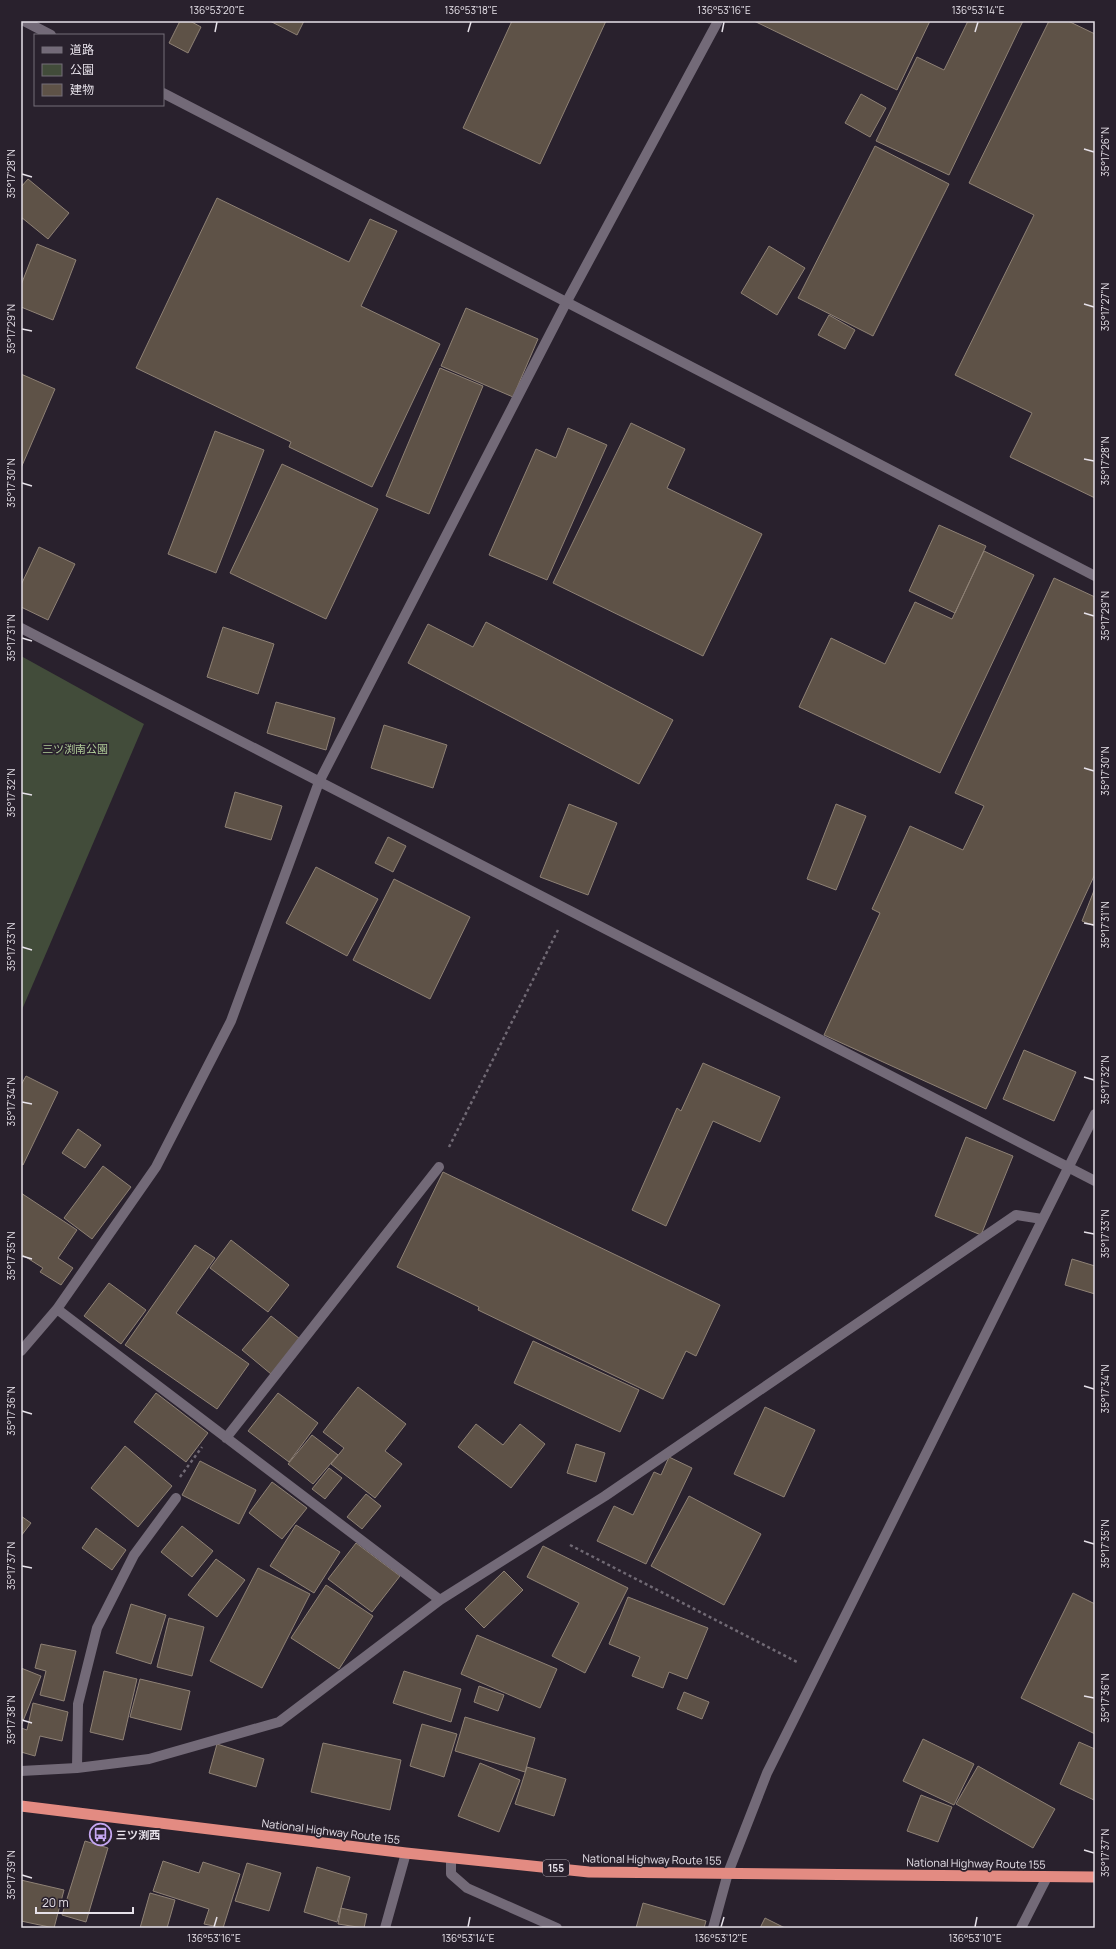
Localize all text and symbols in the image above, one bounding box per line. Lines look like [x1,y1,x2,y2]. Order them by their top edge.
text: 136°53'20"E [190,3,245,17]
text: 136°53'18"E [445,3,498,17]
text: 136°53'16"E [697,3,751,17]
text: 136°53'14"E [952,3,1005,17]
legend [34,34,164,106]
text: 道路 [70,41,94,58]
text: 公園 [70,61,94,78]
text: 建物 [70,81,94,98]
text: 35°17'26"N [1098,127,1112,177]
text: 35°17'28"N [4,149,18,199]
text: 35°17'27"N [1098,283,1112,331]
text: 35°17'29"N [4,304,18,354]
text: 35°17'28"N [1098,436,1112,486]
text: 35°17'30"N [4,458,18,508]
text: 35°17'29"N [1098,591,1112,641]
text: 35°17'31"N [4,614,18,662]
park label: 三ツ渕南公園 [42,741,108,756]
text: 35°17'30"N [1098,746,1112,796]
text: 35°17'32"N [4,768,18,817]
text: 35°17'31"N [1098,901,1112,949]
text: 35°17'33"N [4,923,18,971]
text: 35°17'32"N [1098,1055,1112,1104]
text: 35°17'34"N [4,1077,18,1126]
text: 35°17'33"N [1098,1210,1112,1258]
text: 35°17'35"N [4,1231,18,1280]
text: 35°17'34"N [1098,1364,1112,1413]
text: 35°17'36"N [4,1386,18,1436]
text: 35°17'35"N [1098,1519,1112,1568]
text: 35°17'37"N [4,1542,18,1590]
text: 35°17'36"N [1098,1673,1112,1723]
text: 35°17'38"N [4,1695,18,1744]
street label: National Highway Route 155 [261,1815,401,1847]
bus stop icon: 三ツ渕西 [87,1821,113,1847]
place label: 三ツ渕西 [116,1827,160,1842]
text: 35°17'37"N [1098,1829,1112,1877]
text: 35°17'39"N [4,1850,18,1900]
street label: National Highway Route 155 [582,1850,722,1868]
street label: National Highway Route 155 [906,1854,1046,1872]
road number: 155 [543,1860,569,1876]
scale bar [36,1889,133,1915]
text: 20 m [42,1894,69,1911]
text: 136°53'16"E [187,1931,241,1945]
text: 136°53'14"E [442,1931,495,1945]
text: 136°53'12"E [695,1931,748,1945]
text: 136°53'10"E [948,1931,1002,1945]

